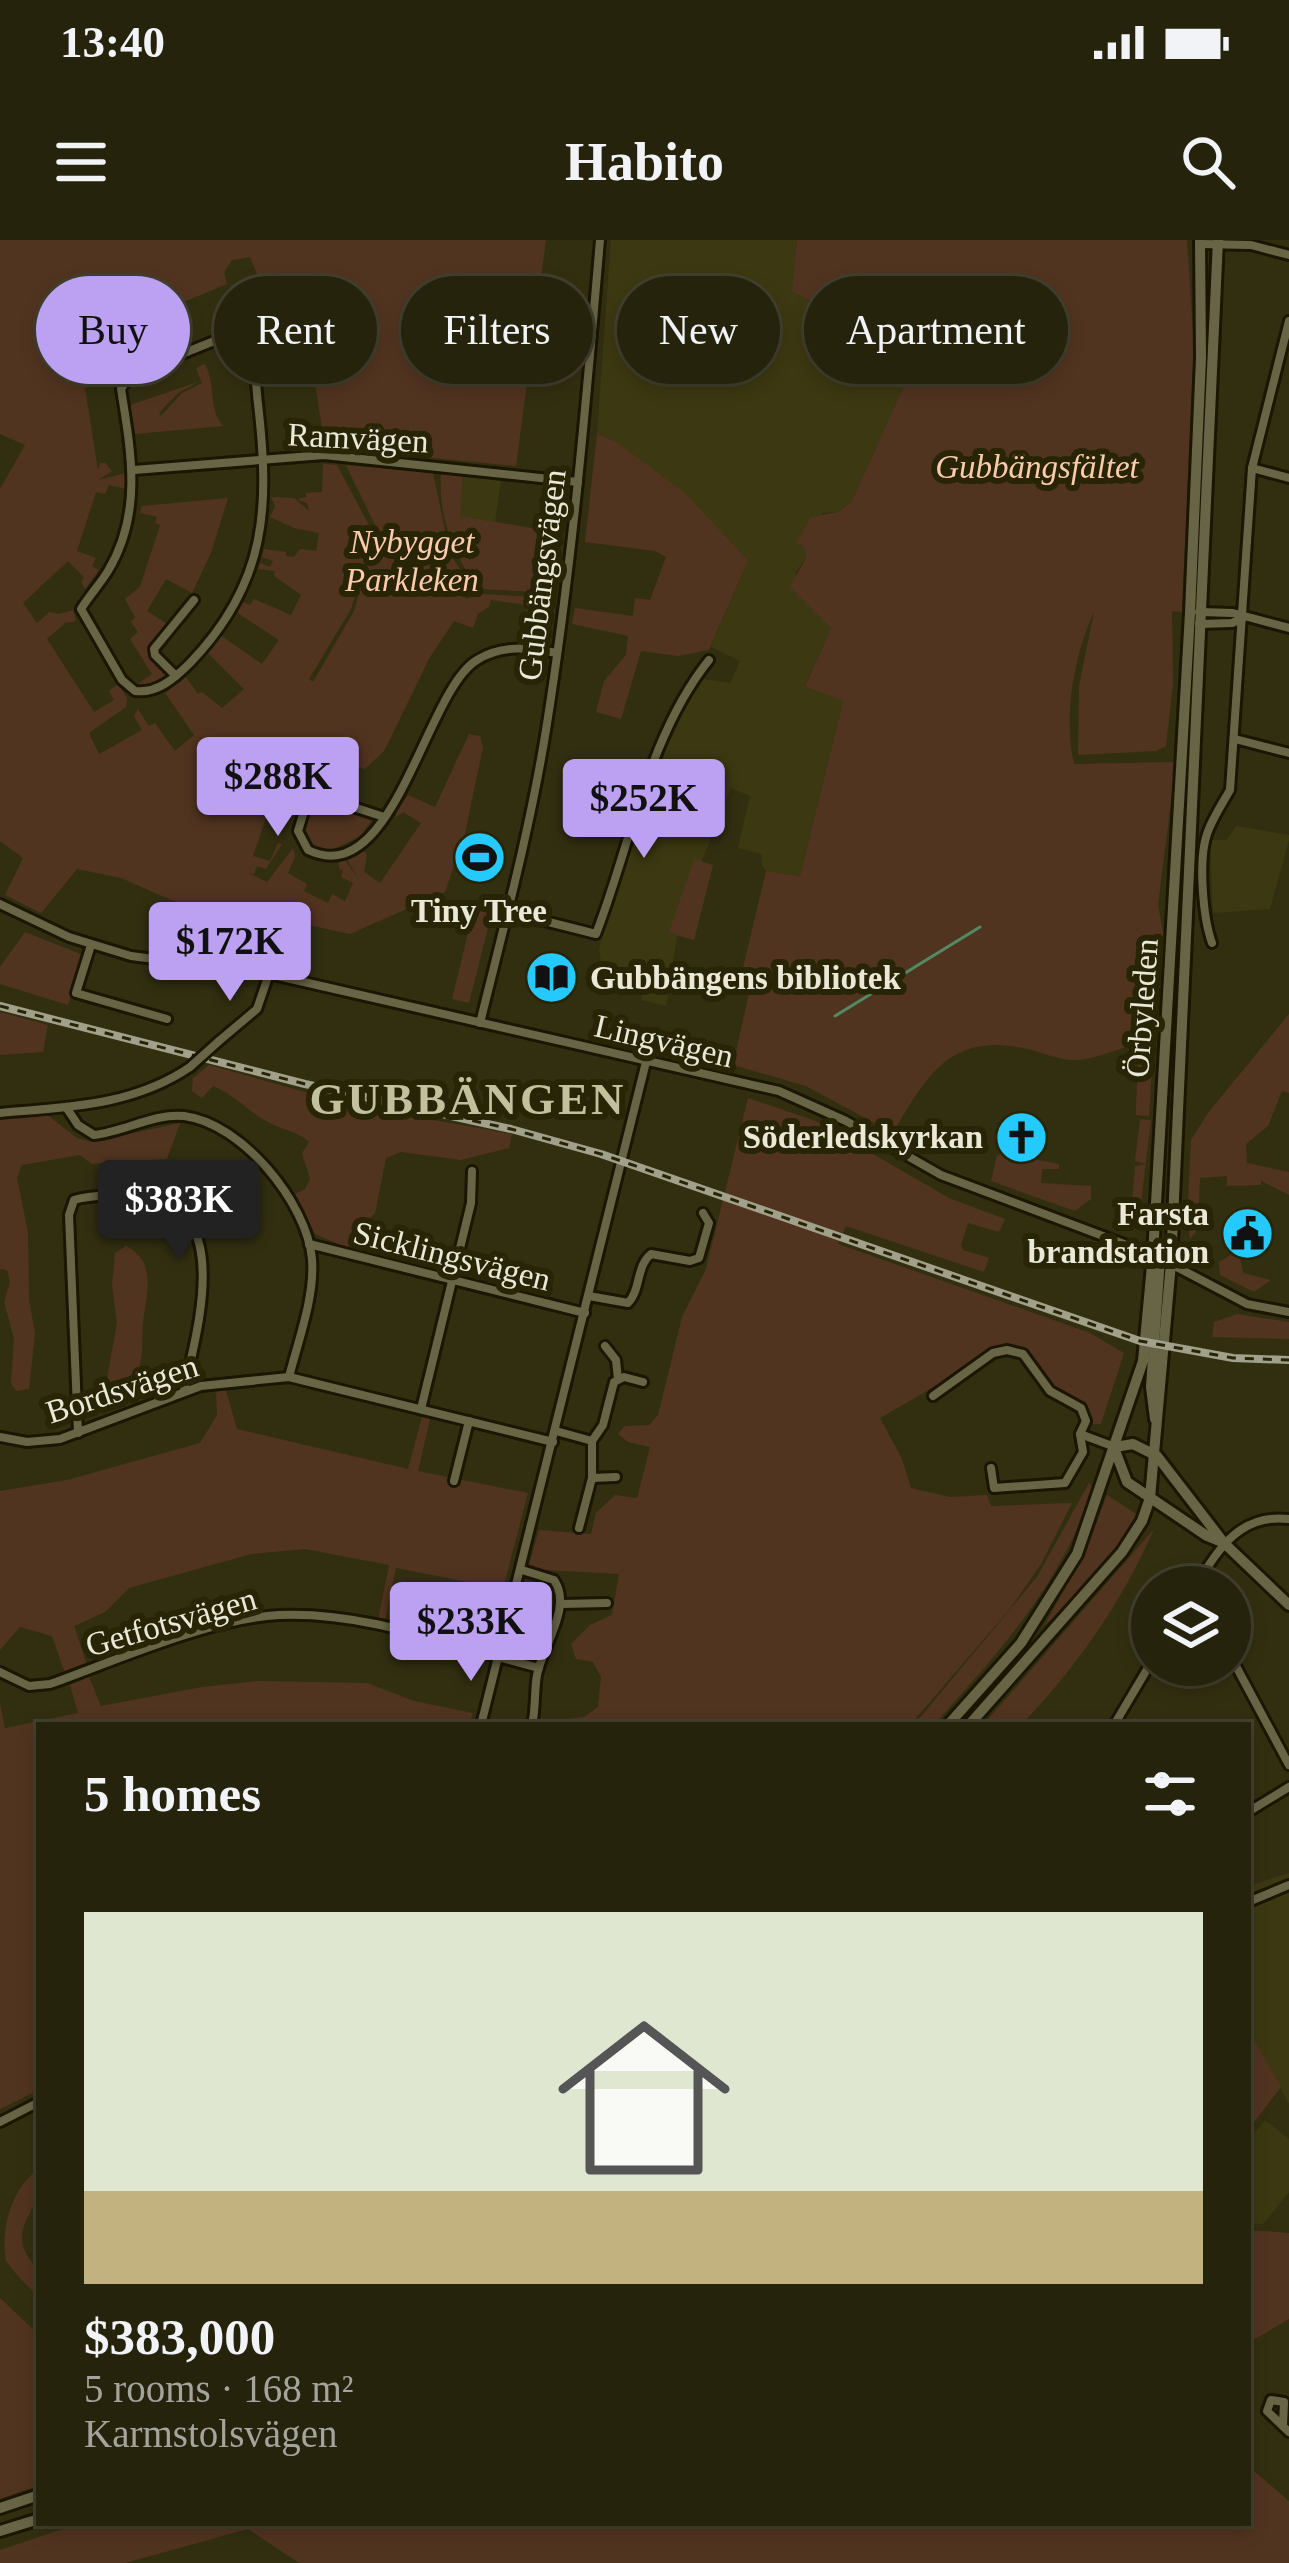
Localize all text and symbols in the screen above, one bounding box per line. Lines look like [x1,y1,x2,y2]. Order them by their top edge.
text: 13:40 [60,17,165,67]
icon: menu [48,129,114,195]
icon: search [1175,129,1241,195]
text: Habito [565,132,724,192]
chip: Buy [36,276,190,384]
chip: Rent [214,276,377,384]
chip: Filters [401,276,593,384]
chip: New [617,276,780,384]
chip: Apartment [804,276,1068,384]
street label: Ramvägen [287,416,429,460]
park label: Gubbängsfältet [935,449,1140,485]
street label: Gubbängsvägen [511,467,573,683]
park label: Nybygget Parkleken [344,524,479,598]
pin: $288K [194,737,362,839]
text: $288K [224,754,332,797]
pin: $252K [560,759,728,861]
text: $252K [590,776,698,819]
sports icon: Tiny Tree [451,829,507,885]
place label: Tiny Tree [411,893,547,929]
pin: $172K [146,902,314,1004]
text: $172K [176,919,284,962]
street label: Örbyleden [1119,937,1165,1079]
library icon: Gubbängens bibliotek [523,950,579,1006]
place label: Gubbängens bibliotek [590,960,902,996]
street label: Lingvägen [591,1008,737,1074]
district label: GUBBÄNGEN [309,1074,627,1124]
church icon: Söderledskyrkan [994,1109,1050,1165]
place label: Söderledskyrkan [743,1119,983,1155]
pin: $383K [95,1160,263,1262]
text: $383K [125,1177,233,1220]
place label: Farsta brandstation [1027,1196,1209,1270]
public building icon: Farsta brandstation [1220,1205,1276,1261]
street label: Sicklingsvägen [350,1214,554,1298]
street label: Bordsvägen [41,1348,203,1430]
map controls [1131,1566,1251,1686]
button: layers [1131,1566,1251,1686]
street label: Getfotsvägen [81,1580,261,1664]
pin: $233K [387,1582,555,1684]
text: $233K [417,1599,525,1642]
icon: filters [1137,1761,1203,1827]
text: 5 homes [84,1766,261,1822]
icon: home [536,1990,752,2206]
text: $383,000 [84,2309,275,2365]
text: 5 rooms · 168 m² [84,2367,354,2410]
text: Karmstolsvägen [84,2412,337,2455]

